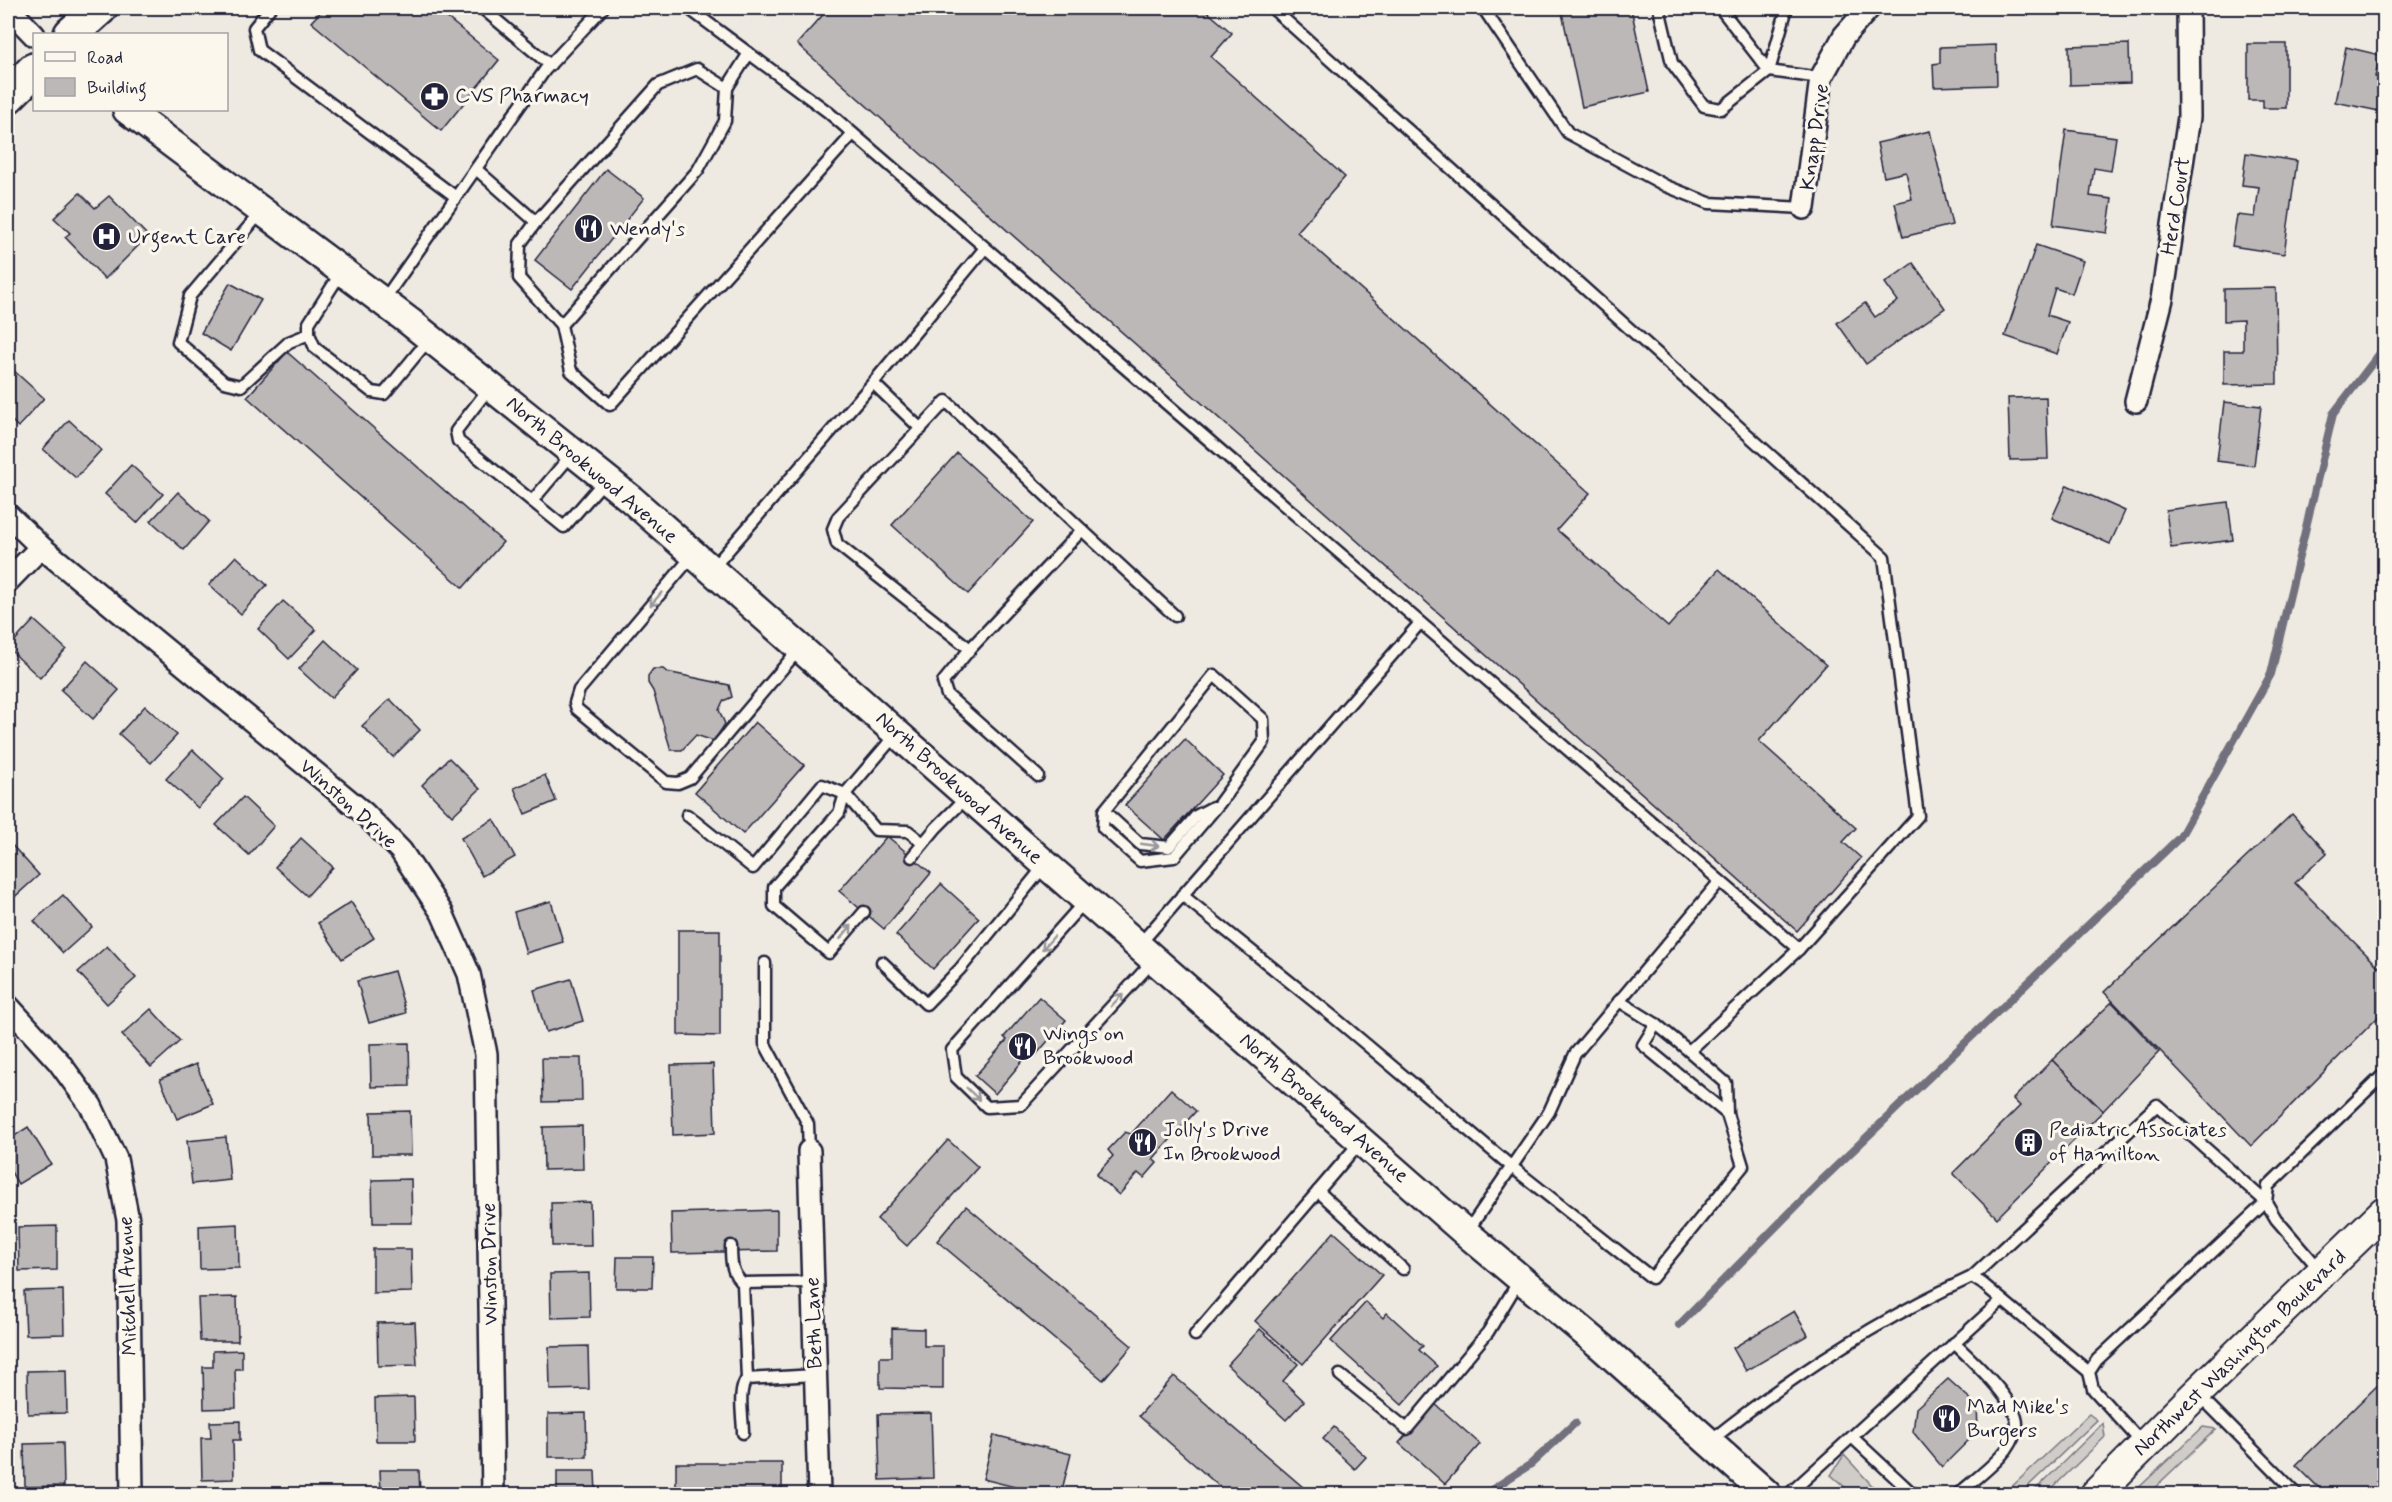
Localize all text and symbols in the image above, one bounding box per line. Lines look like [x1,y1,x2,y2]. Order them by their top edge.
legend [33,33,228,111]
text: Road [87,46,123,70]
text: Building [87,76,147,102]
pharmacy icon: CVS Pharmacy [418,80,450,112]
place label: CVS Pharmacy [455,82,589,110]
street label: Knapp Drive [1794,82,1836,192]
street label: Herd Court [2154,155,2198,257]
restaurant icon: Wendy's [573,213,605,245]
place label: Wendy's [610,215,685,243]
hospital icon: Urgent Care [91,221,123,253]
place label: Urgent Care [128,223,246,253]
street label: North Brookwood Avenue [500,390,684,550]
one-way arrow [649,591,662,607]
street label: North Brookwood Avenue [869,705,1049,871]
street label: Winston Drive [293,753,403,855]
one-way arrow [1140,839,1160,850]
one-way arrow [840,924,853,940]
one-way arrow [1041,935,1055,950]
one-way arrow [1110,993,1124,1008]
place label: Wings on Brookwood [1043,1020,1133,1072]
street label: North Brookwood Avenue [1233,1027,1415,1189]
restaurant icon: Wings on Brookwood [1006,1030,1038,1062]
one-way arrow [966,1087,981,1101]
place label: Jolly's Drive In Brookwood [1163,1116,1281,1168]
place label: Pediatric Associates of Hamilton [2049,1116,2227,1168]
restaurant icon: Jolly's Drive In Brookwood [1126,1126,1158,1158]
building icon: Pediatric Associates of Hamilton [2012,1126,2044,1158]
street label: Winston Drive [475,1202,505,1326]
street label: Mitchell Avenue [112,1216,144,1356]
street label: Northwest Washington Boulevard [2127,1243,2354,1464]
street label: Beth Lane [798,1277,830,1369]
place label: Mad Mike's Burgers [1967,1393,2069,1446]
restaurant icon: Mad Mike's Burgers [1930,1403,1962,1435]

